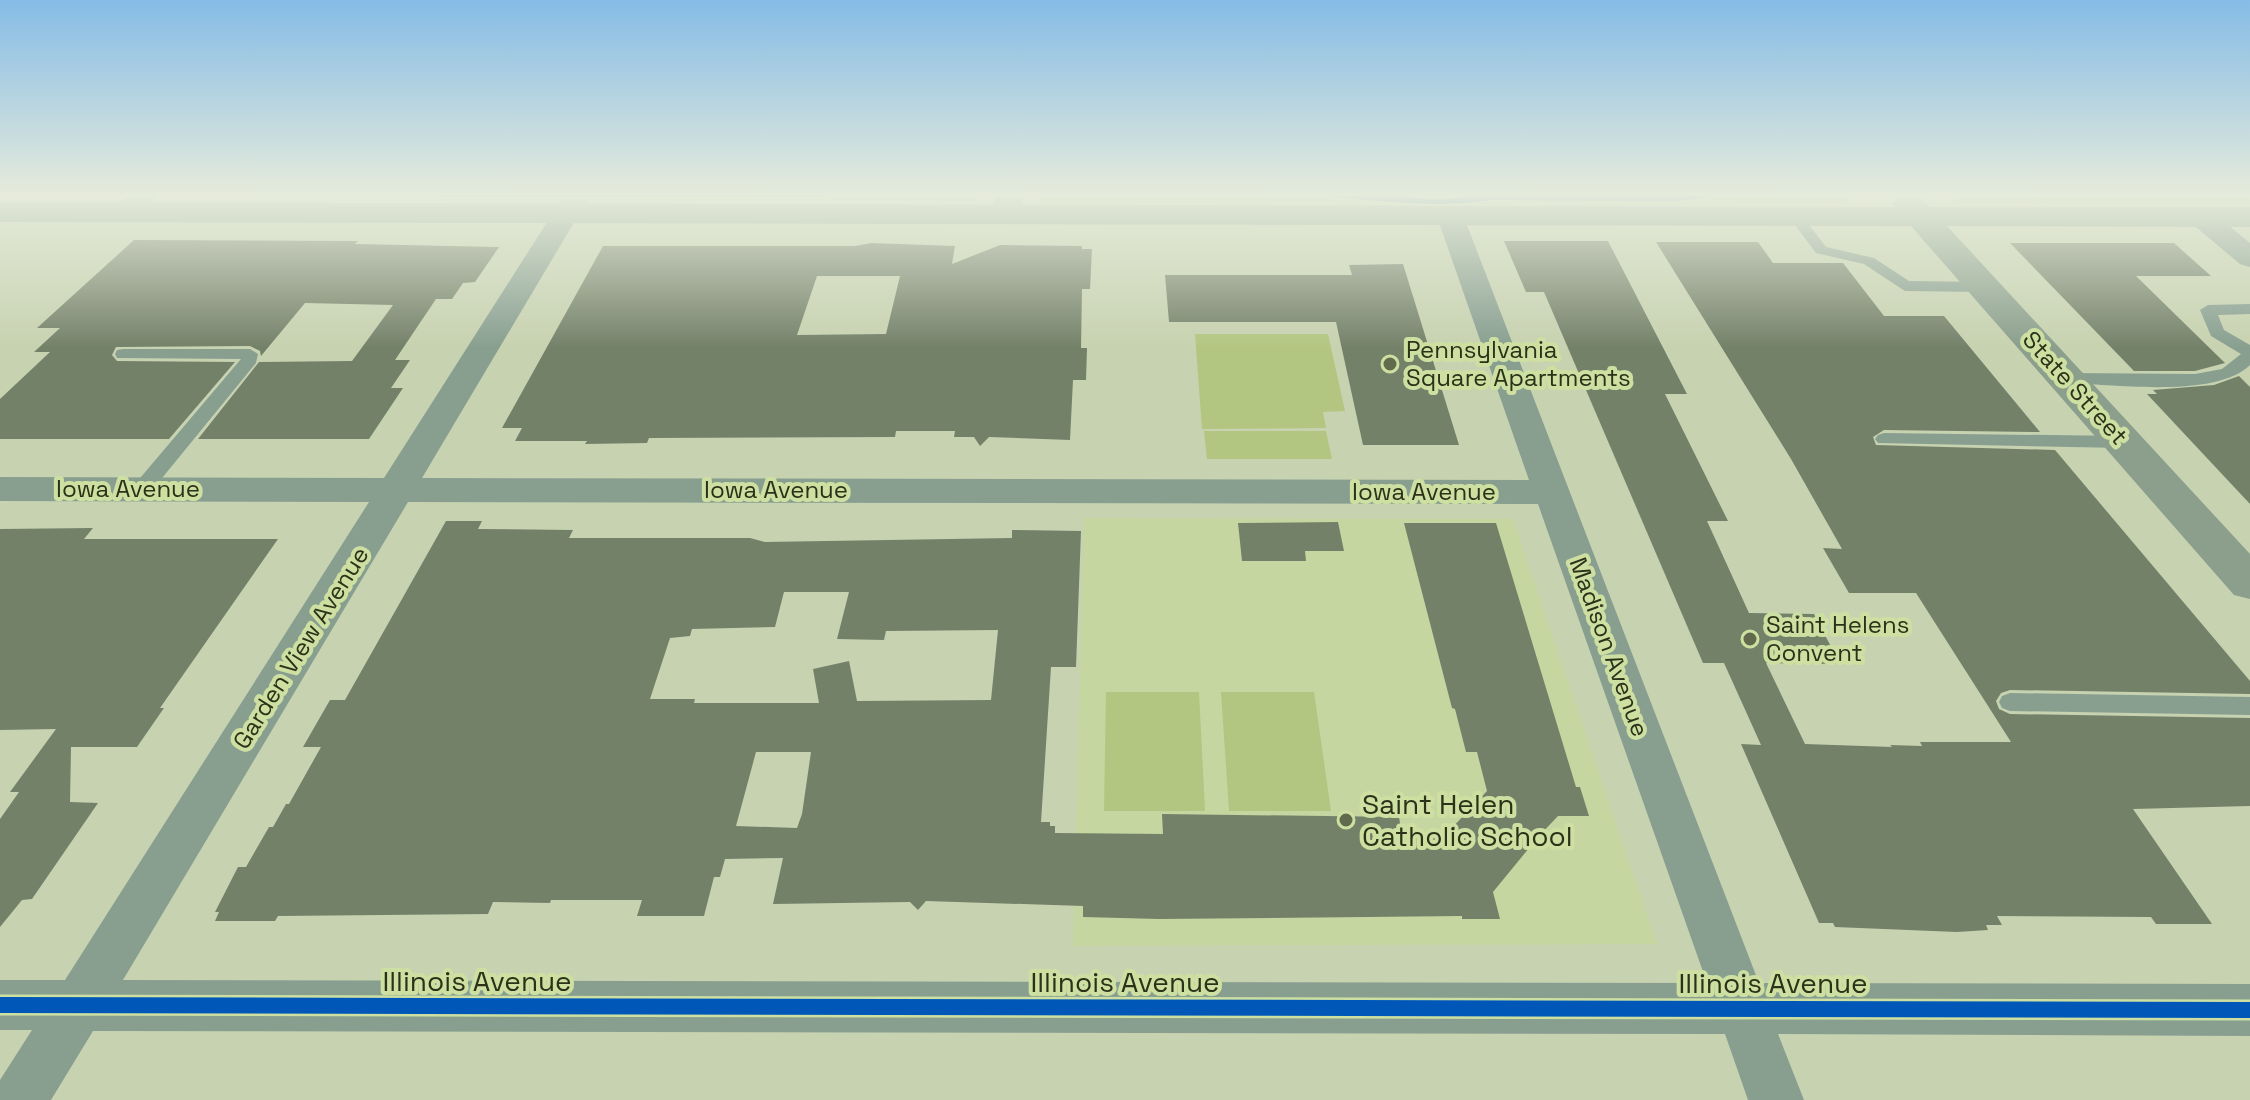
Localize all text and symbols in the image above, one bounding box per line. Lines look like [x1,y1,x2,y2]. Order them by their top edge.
street label: State Street [2016,324,2135,451]
place label: Pennsylvania Square Apartments [1406,334,1631,393]
marker: Pennsylvania Square Apartments [1381,355,1399,373]
street label: Iowa Avenue [56,473,200,504]
street label: Iowa Avenue [704,474,848,505]
street label: Iowa Avenue [1352,476,1496,507]
street label: Garden View Avenue [226,541,375,755]
street label: Madison Avenue [1563,553,1656,741]
place label: Saint Helens Convent [1766,609,1909,668]
marker: Saint Helens Convent [1741,630,1759,648]
place label: Saint Helen Catholic School [1362,786,1573,854]
marker: Saint Helen Catholic School [1337,811,1355,829]
street label: Illinois Avenue [382,963,572,999]
street label: Illinois Avenue [1030,964,1220,1000]
street label: Illinois Avenue [1678,965,1868,1001]

